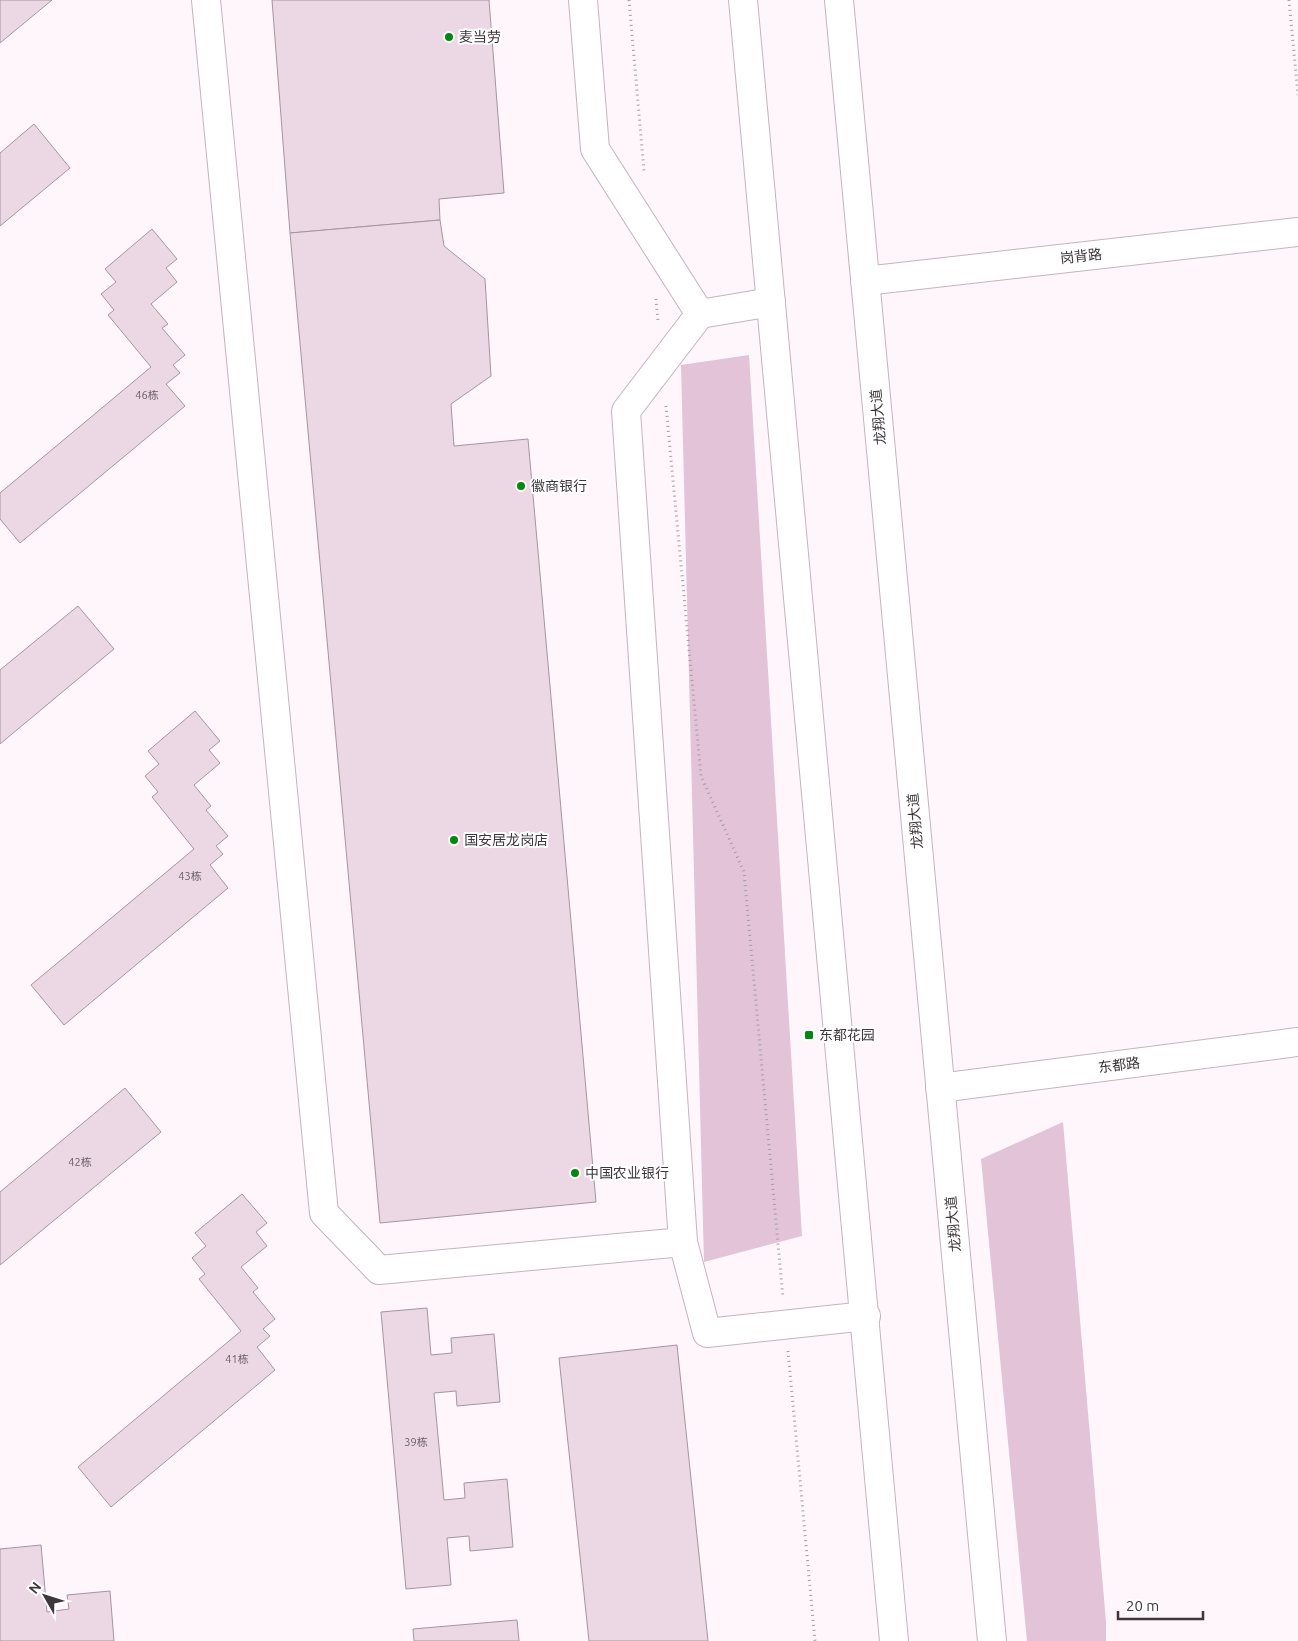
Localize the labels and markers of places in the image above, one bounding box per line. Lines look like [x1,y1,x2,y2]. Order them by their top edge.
place label: 麦当劳 [459,29,501,45]
marker: 麦当劳 [443,31,455,43]
place label: 徽商银行 [531,478,587,494]
marker: 徽商银行 [515,480,527,492]
place label: 国安居龙岗店 [464,832,548,848]
marker: 国安居龙岗店 [448,834,460,846]
place label: 东都花园 [819,1027,875,1043]
marker: 东都花园 [803,1029,815,1041]
place label: 中国农业银行 [585,1165,669,1181]
marker: 中国农业银行 [569,1167,581,1179]

